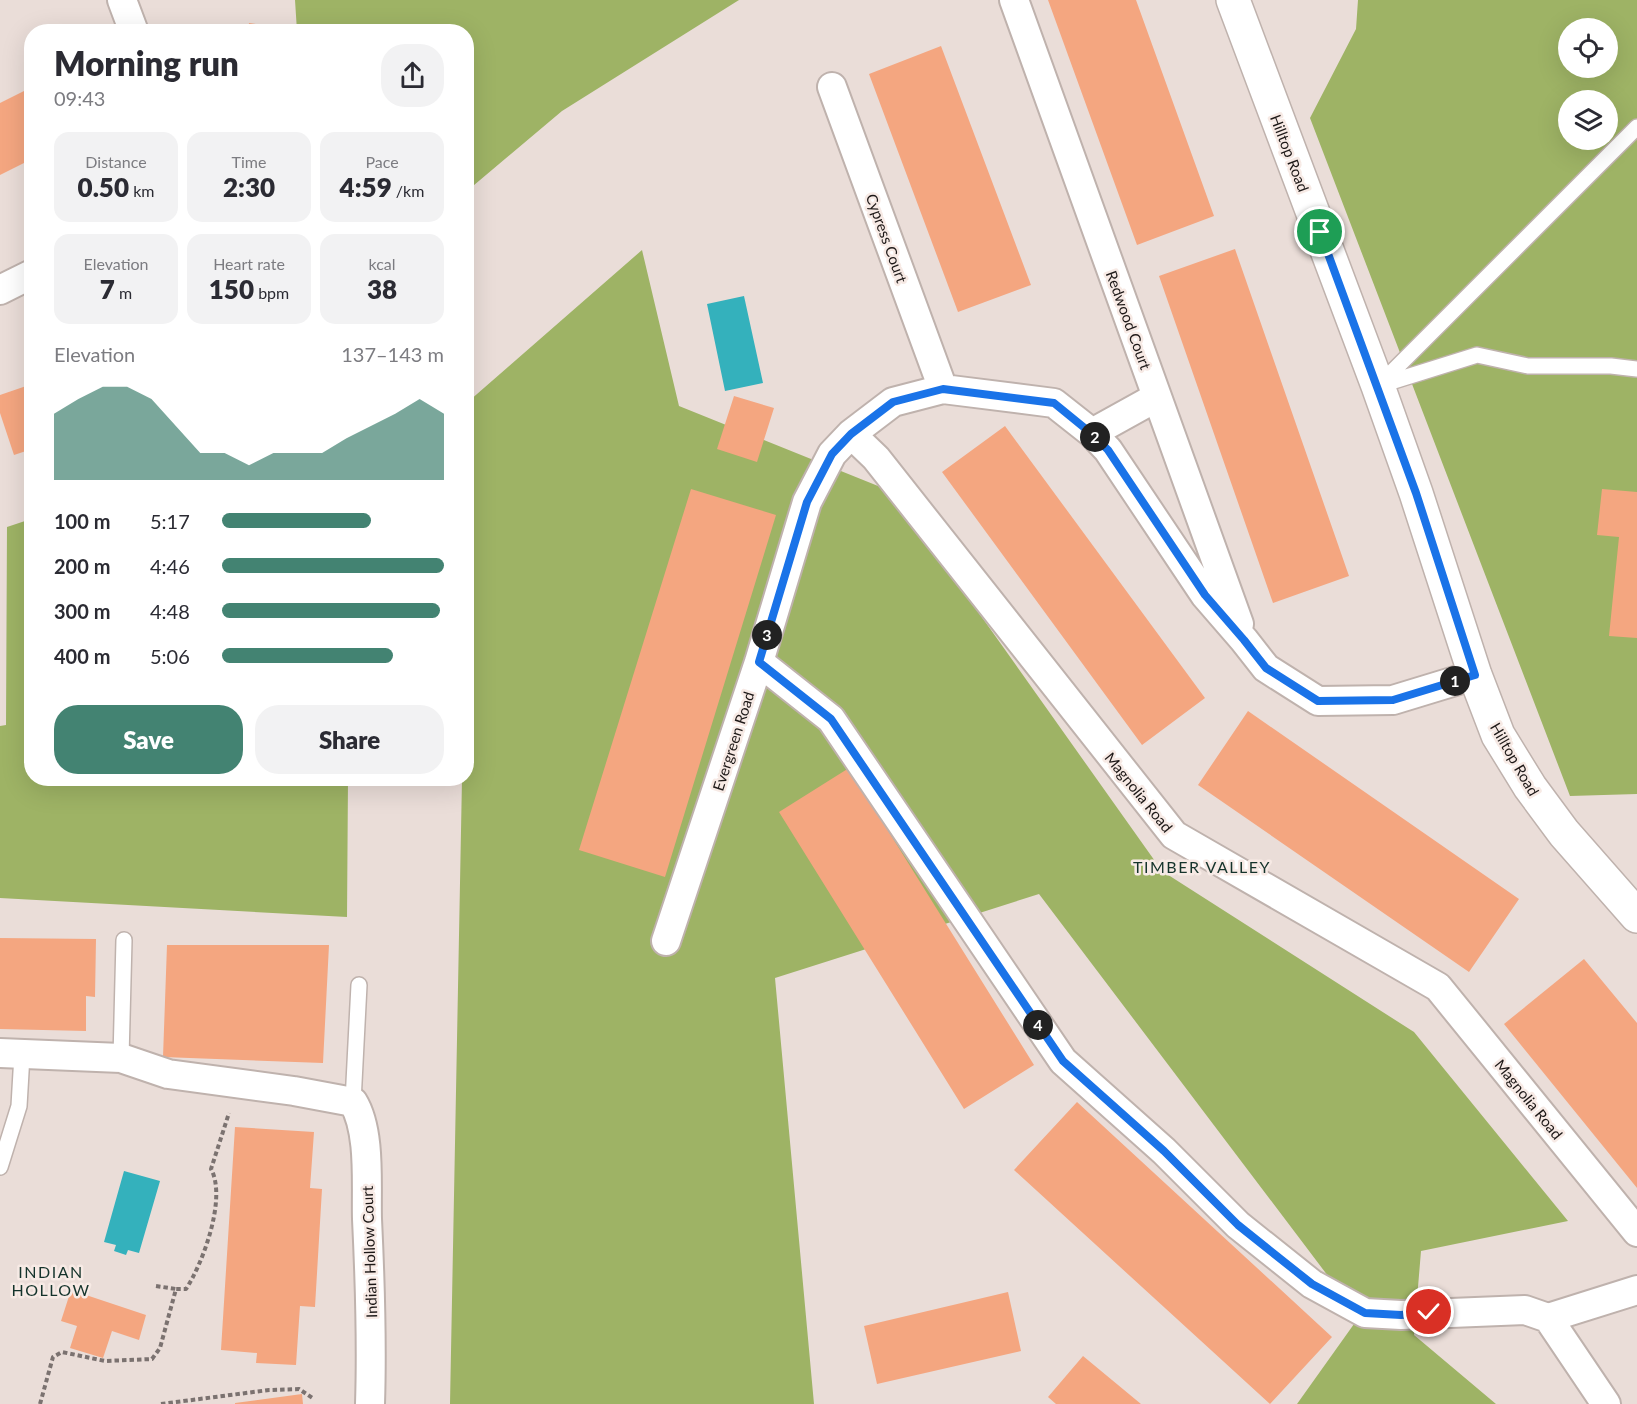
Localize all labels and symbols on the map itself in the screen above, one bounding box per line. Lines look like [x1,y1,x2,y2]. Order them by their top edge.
street label: Hilltop Road [1267,112,1313,194]
street label: Cypress Court [863,191,912,286]
pin [1294,206,1345,257]
street label: Redwood Court [1103,268,1155,372]
pin: 2 [1080,422,1110,452]
pin: 3 [752,620,782,650]
pin: 1 [1440,666,1470,696]
street label: Evergreen Road [708,689,758,793]
street label: Hilltop Road [1487,719,1543,799]
street label: Magnolia Road [1101,748,1177,836]
district label: TIMBER VALLEY [1133,857,1271,876]
pin: 4 [1023,1010,1053,1040]
street label: Magnolia Road [1491,1055,1567,1143]
street label: Indian Hollow Court [358,1185,380,1318]
district label: INDIAN HOLLOW [11,1262,91,1299]
pin [1403,1286,1454,1337]

